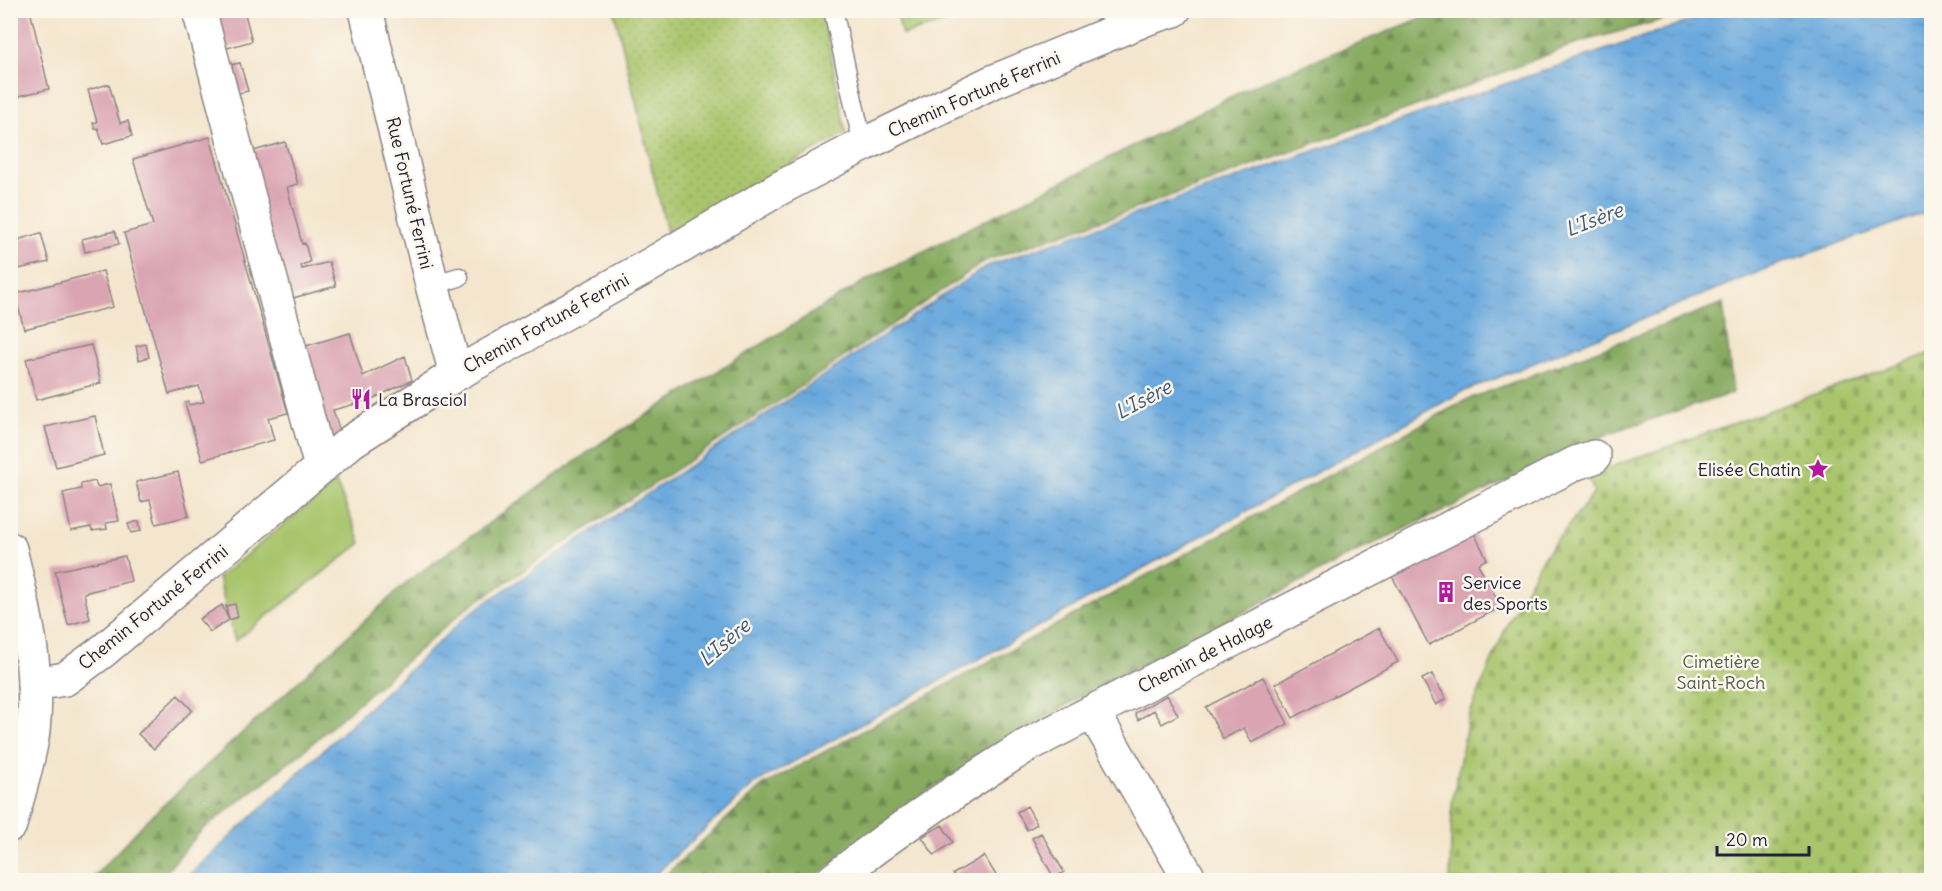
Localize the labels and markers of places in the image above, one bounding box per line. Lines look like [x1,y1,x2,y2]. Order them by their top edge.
restaurant icon: La Brasciol [349,387,373,411]
place label: La Brasciol [378,388,467,411]
place icon: Elisée Chatin [1806,457,1830,481]
place label: Elisée Chatin [1697,458,1801,481]
place label: Service des Sports [1463,571,1548,615]
building icon: Service des Sports [1434,580,1458,604]

